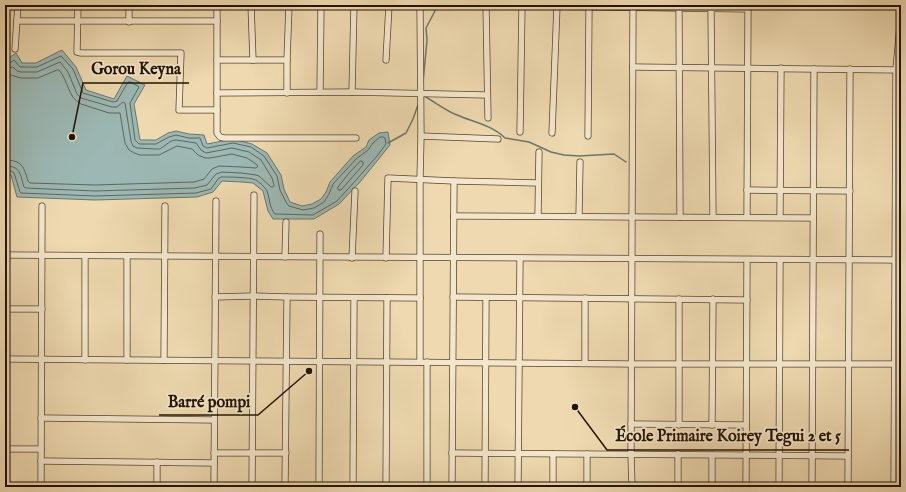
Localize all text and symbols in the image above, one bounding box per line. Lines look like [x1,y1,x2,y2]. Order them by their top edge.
callout: Gorou Keyna [83,55,189,83]
text: Gorou Keyna [91,60,182,80]
callout: Barré pompi [159,387,258,415]
text: Barré pompi [168,393,251,413]
callout: École Primaire Koirey Tegui 2 et 5 [607,422,849,450]
text: École Primaire Koirey Tegui 2 et 5 [615,425,841,447]

